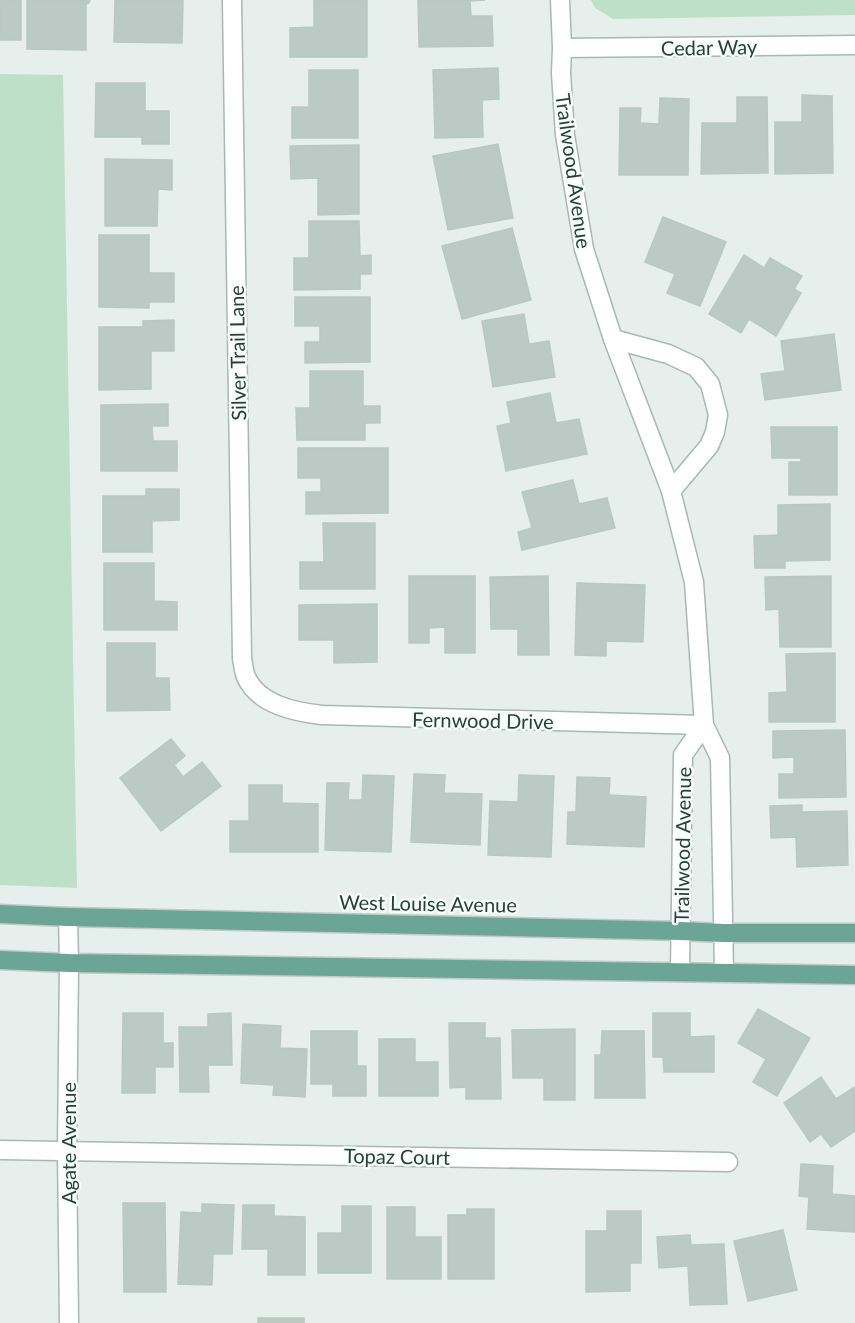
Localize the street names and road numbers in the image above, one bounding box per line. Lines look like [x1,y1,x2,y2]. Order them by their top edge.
street label: Cedar Way [661,34,758,60]
street label: Trailwood Avenue [551,92,597,250]
street label: Silver Trail Lane [224,285,250,421]
street label: Fernwood Drive [412,707,554,733]
street label: Trailwood Avenue [669,767,695,923]
street label: West Louise Avenue [339,889,517,917]
street label: Agate Avenue [56,1082,80,1204]
street label: Topaz Court [344,1143,450,1169]

